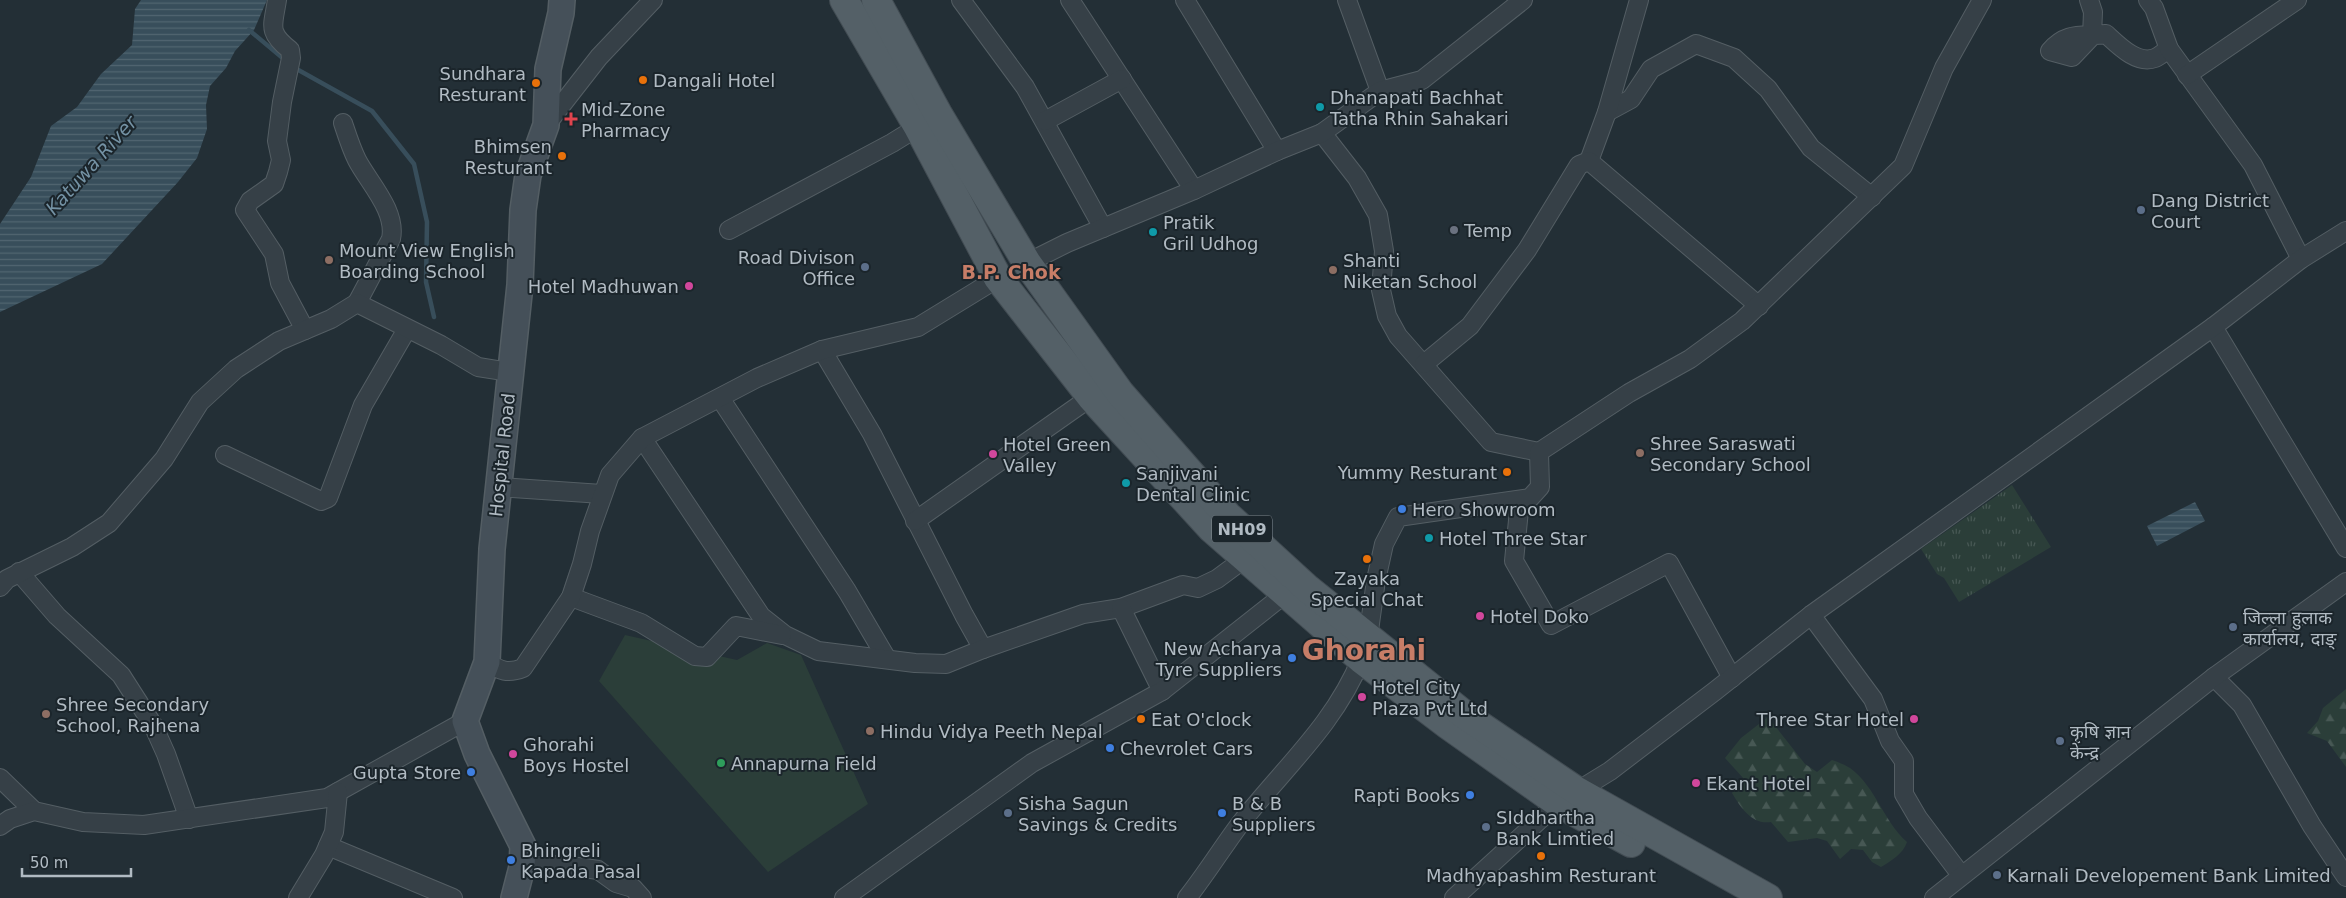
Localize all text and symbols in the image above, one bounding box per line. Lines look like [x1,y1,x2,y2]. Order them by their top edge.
place label: Sundhara Resturant [438,63,526,105]
place label: Dangali Hotel [653,70,775,91]
marker: Dangali Hotel [637,74,649,86]
marker: Sundhara Resturant [530,77,542,89]
place label: Dhanapati Bachhat Tatha Rhin Sahakari [1329,87,1509,129]
place label: Mid-Zone Pharmacy [581,99,671,141]
marker: Dhanapati Bachhat Tatha Rhin Sahakari [1314,101,1326,113]
water label: Katuwa River [41,110,142,219]
marker: Mid-Zone Pharmacy [565,113,577,125]
place label: Bhimsen Resturant [464,136,552,178]
marker: Bhimsen Resturant [556,150,568,162]
place label: Dang District Court [2151,190,2269,232]
marker: Dang District Court [2135,204,2147,216]
place label: Pratik Gril Udhog [1163,212,1259,254]
place label: Temp [1463,220,1512,241]
marker: Temp [1448,224,1460,236]
marker: Pratik Gril Udhog [1147,226,1159,238]
place label: Mount View English Boarding School [339,240,515,282]
place label: Road Divison Office [738,247,855,289]
place label: Shanti Niketan School [1343,250,1477,292]
marker: Mount View English Boarding School [323,254,335,266]
marker: Road Divison Office [859,261,871,273]
district label: B.P. Chok [961,261,1061,283]
marker: Shanti Niketan School [1327,264,1339,276]
place label: Hotel Madhuwan [528,276,679,297]
marker: Hotel Madhuwan [683,280,695,292]
street label: Hospital Road [485,392,519,518]
place label: Shree Saraswati Secondary School [1650,433,1811,475]
place label: Hotel Green Valley [1003,434,1111,476]
marker: Shree Saraswati Secondary School [1634,447,1646,459]
marker: Hotel Green Valley [987,448,999,460]
place label: Yummy Resturant [1337,462,1497,483]
place label: Sanjivani Dental Clinic [1136,463,1250,505]
marker: Yummy Resturant [1501,466,1513,478]
marker: Sanjivani Dental Clinic [1120,477,1132,489]
place label: Hero Showroom [1412,499,1555,520]
marker: Hero Showroom [1396,503,1408,515]
road number: NH09 [1212,516,1272,542]
place label: Hotel Three Star [1439,528,1587,549]
marker: Hotel Three Star [1423,532,1435,544]
marker: Zayaka Special Chat [1361,553,1373,565]
place label: Zayaka Special Chat [1311,568,1423,610]
place label: Hotel Doko [1490,606,1589,627]
place label: जिल्ला हुलाक कार्यालय, दाङ् [2243,607,2337,650]
marker: Hotel Doko [1474,610,1486,622]
marker: जिल्ला हुलाक कार्यालय, दाङ् [2227,621,2239,633]
district label: Ghorahi [1302,634,1426,667]
place label: New Acharya Tyre Suppliers [1155,638,1282,680]
marker: New Acharya Tyre Suppliers [1286,652,1298,664]
place label: Hotel City Plaza Pvt Ltd [1372,677,1488,719]
marker: Hotel City Plaza Pvt Ltd [1356,691,1368,703]
place label: Shree Secondary School, Rajhena [56,694,209,736]
marker: Shree Secondary School, Rajhena [40,708,52,720]
place label: Eat O'clock [1151,709,1252,730]
place label: Three Star Hotel [1755,709,1904,730]
marker: Eat O'clock [1135,713,1147,725]
marker: Three Star Hotel [1908,713,1920,725]
place label: Hindu Vidya Peeth Nepal [880,721,1103,742]
place label: कृषि ज्ञान केन्द्र [2070,721,2132,763]
marker: Hindu Vidya Peeth Nepal [864,725,876,737]
place label: Ghorahi Boys Hostel [523,734,629,776]
marker: कृषि ज्ञान केन्द्र [2054,735,2066,747]
place label: Chevrolet Cars [1120,738,1253,759]
marker: Chevrolet Cars [1104,742,1116,754]
marker: Ghorahi Boys Hostel [507,748,519,760]
place label: Annapurna Field [731,753,877,774]
marker: Annapurna Field [715,757,727,769]
place label: Gupta Store [353,762,461,783]
marker: Gupta Store [465,766,477,778]
place label: Ekant Hotel [1706,773,1810,794]
marker: Ekant Hotel [1690,777,1702,789]
place label: Rapti Books [1353,785,1460,806]
marker: Rapti Books [1464,789,1476,801]
place label: Sisha Sagun Savings & Credits [1018,793,1177,835]
place label: B & B Suppliers [1232,793,1316,835]
marker: Sisha Sagun Savings & Credits [1002,807,1014,819]
marker: B & B Suppliers [1216,807,1228,819]
place label: SIddhartha Bank Limtied [1496,807,1614,849]
marker: SIddhartha Bank Limtied [1480,821,1492,833]
place label: Bhingreli Kapada Pasal [521,840,641,882]
scale bar [22,846,131,878]
marker: Madhyapashim Resturant [1535,850,1547,862]
text: 50 m [30,854,68,872]
marker: Bhingreli Kapada Pasal [505,854,517,866]
place label: Madhyapashim Resturant [1426,865,1656,886]
place label: Karnali Developement Bank Limited [2007,865,2331,886]
marker: Karnali Developement Bank Limited [1991,869,2003,881]

